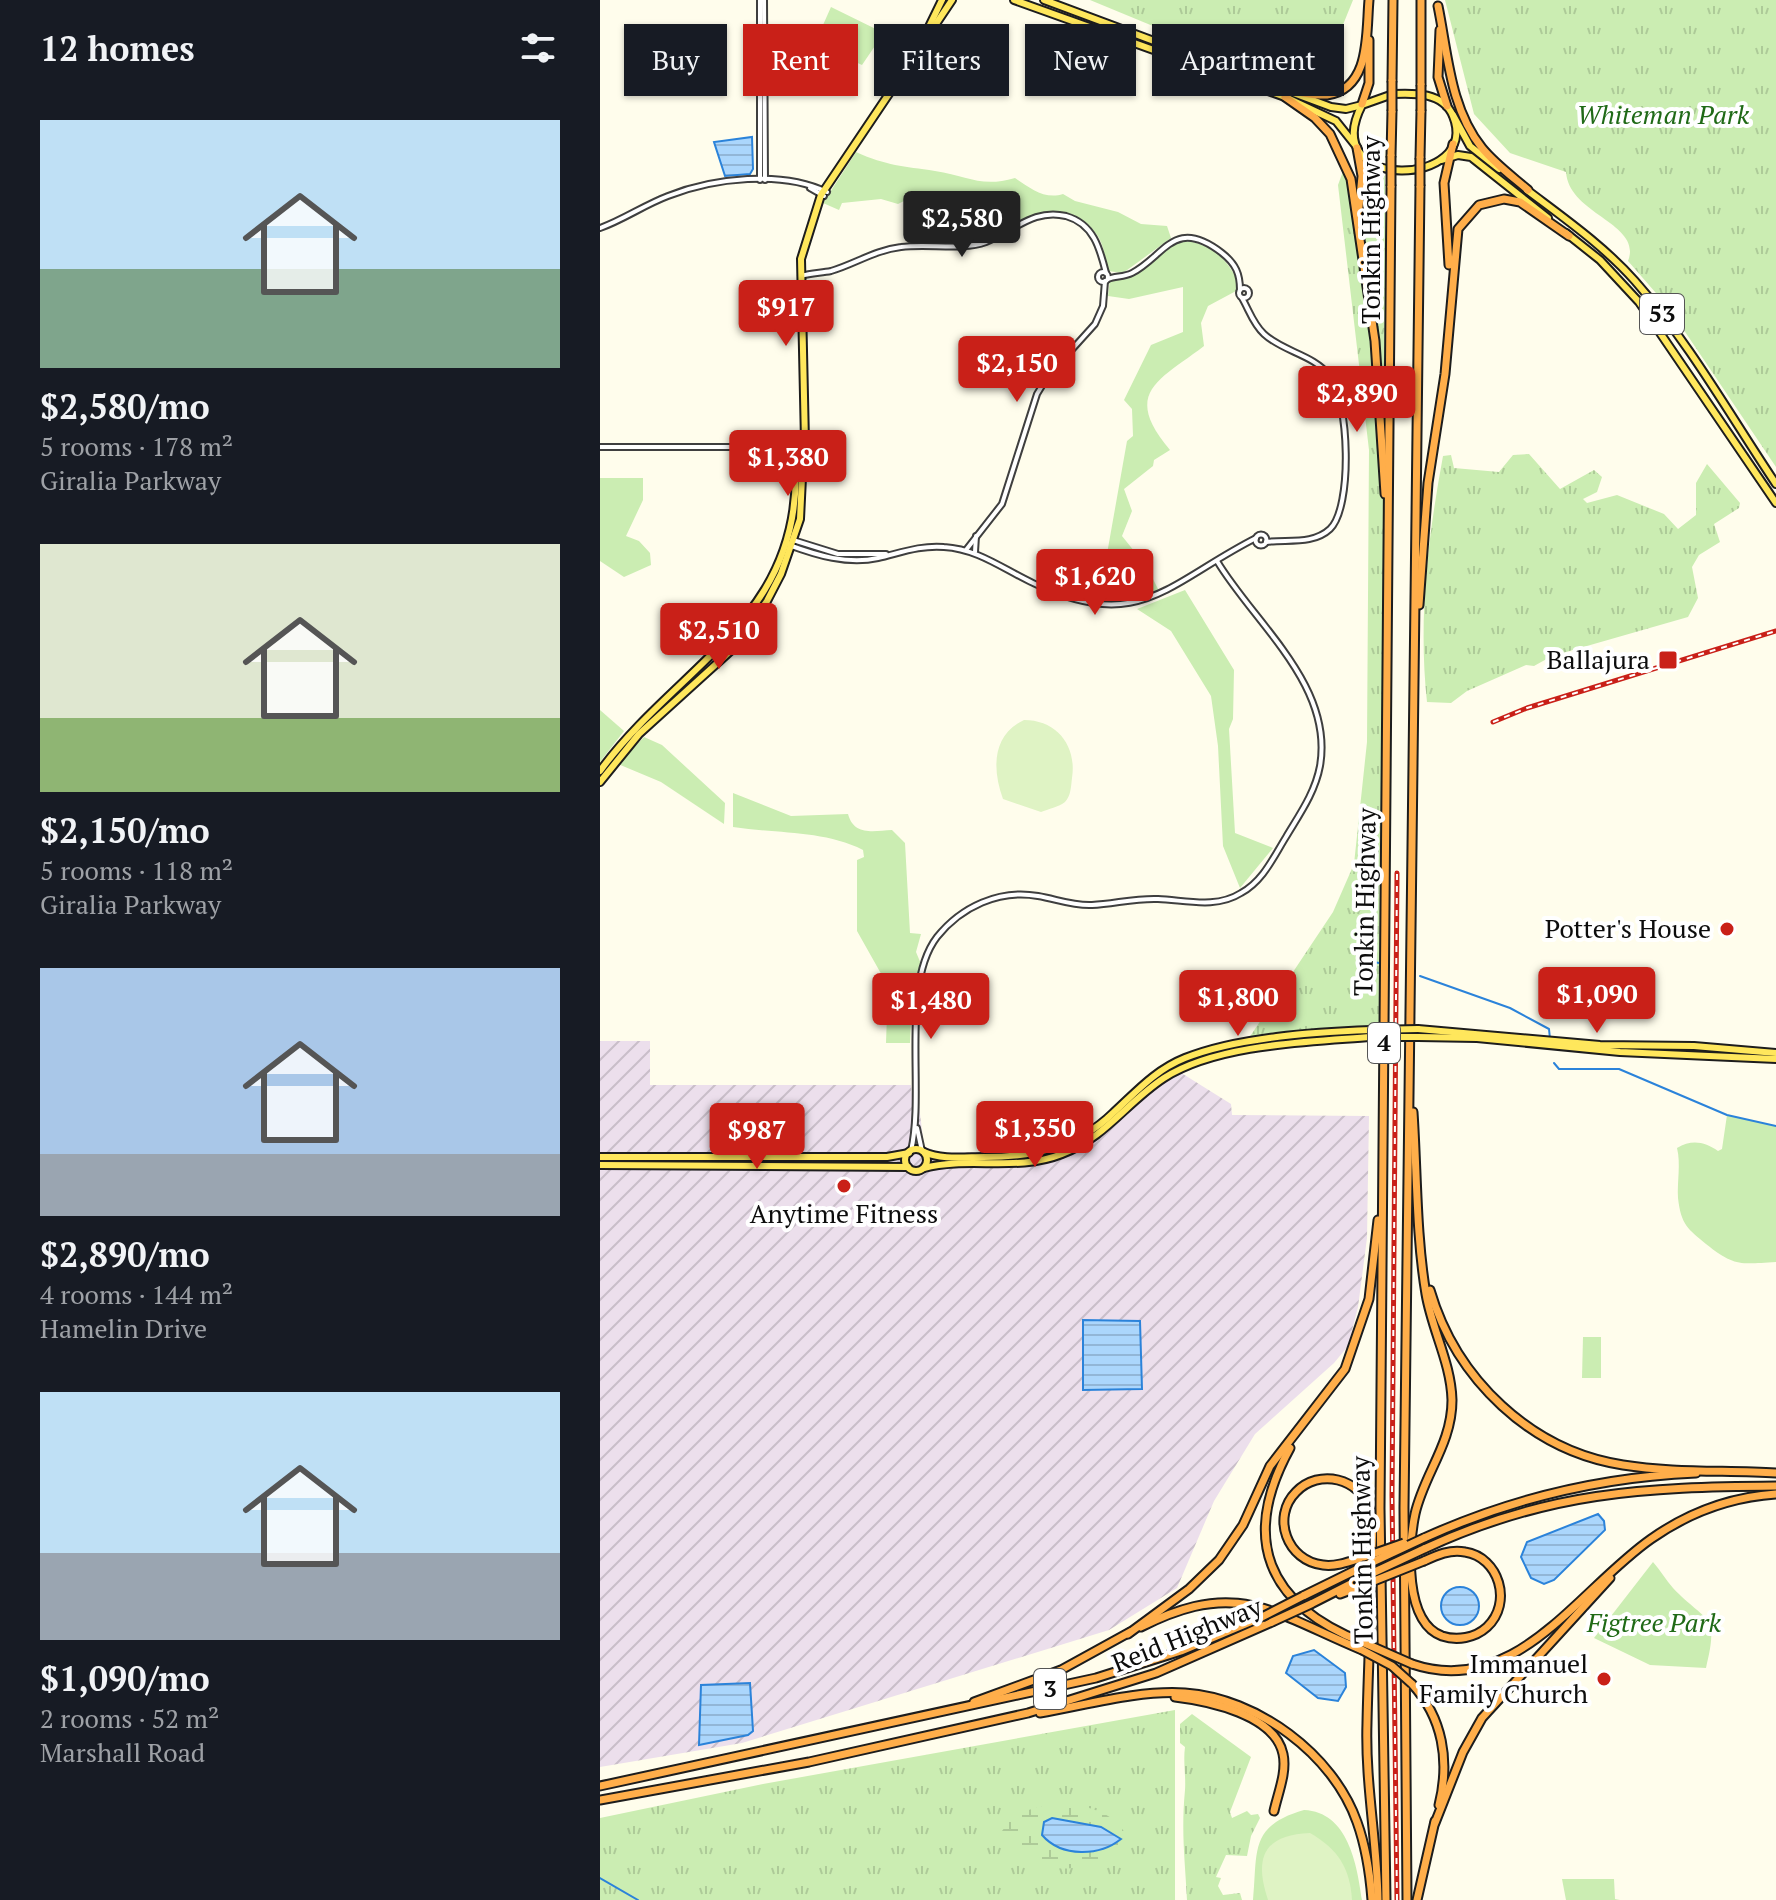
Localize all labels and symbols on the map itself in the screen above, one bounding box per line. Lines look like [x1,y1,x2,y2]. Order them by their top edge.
park label: Whiteman Park [1577,97,1750,131]
street label: Tonkin Highway [1353,135,1387,324]
pin: $2,580 [897,191,1027,259]
pin: $917 [739,280,833,348]
road number: 53 [1640,294,1684,334]
pin: $2,150 [952,336,1082,404]
pin: $2,890 [1292,366,1422,434]
pin: $1,380 [723,430,853,498]
pin: $1,620 [1030,549,1160,617]
pin: $2,510 [654,603,784,671]
place label: Ballajura [1547,642,1650,676]
marker: Ballajura [1657,649,1679,671]
street label: Tonkin Highway [1345,807,1383,996]
place label: Potter's House [1545,911,1711,945]
marker: Potter's House [1718,920,1736,938]
pin: $1,090 [1532,967,1662,1035]
pin: $1,800 [1173,970,1303,1038]
pin: $1,480 [866,973,996,1041]
road number: 4 [1368,1023,1400,1063]
pin: $1,350 [970,1101,1100,1169]
pin: $987 [710,1103,804,1171]
marker: Anytime Fitness [835,1177,853,1195]
place label: Anytime Fitness [750,1196,938,1230]
street label: Tonkin Highway [1342,1455,1380,1644]
street label: Reid Highway [1107,1588,1267,1680]
park label: Figtree Park [1586,1605,1721,1639]
place label: Immanuel Family Church [1419,1646,1588,1710]
road number: 3 [1034,1669,1066,1709]
marker: Immanuel Family Church [1595,1670,1613,1688]

